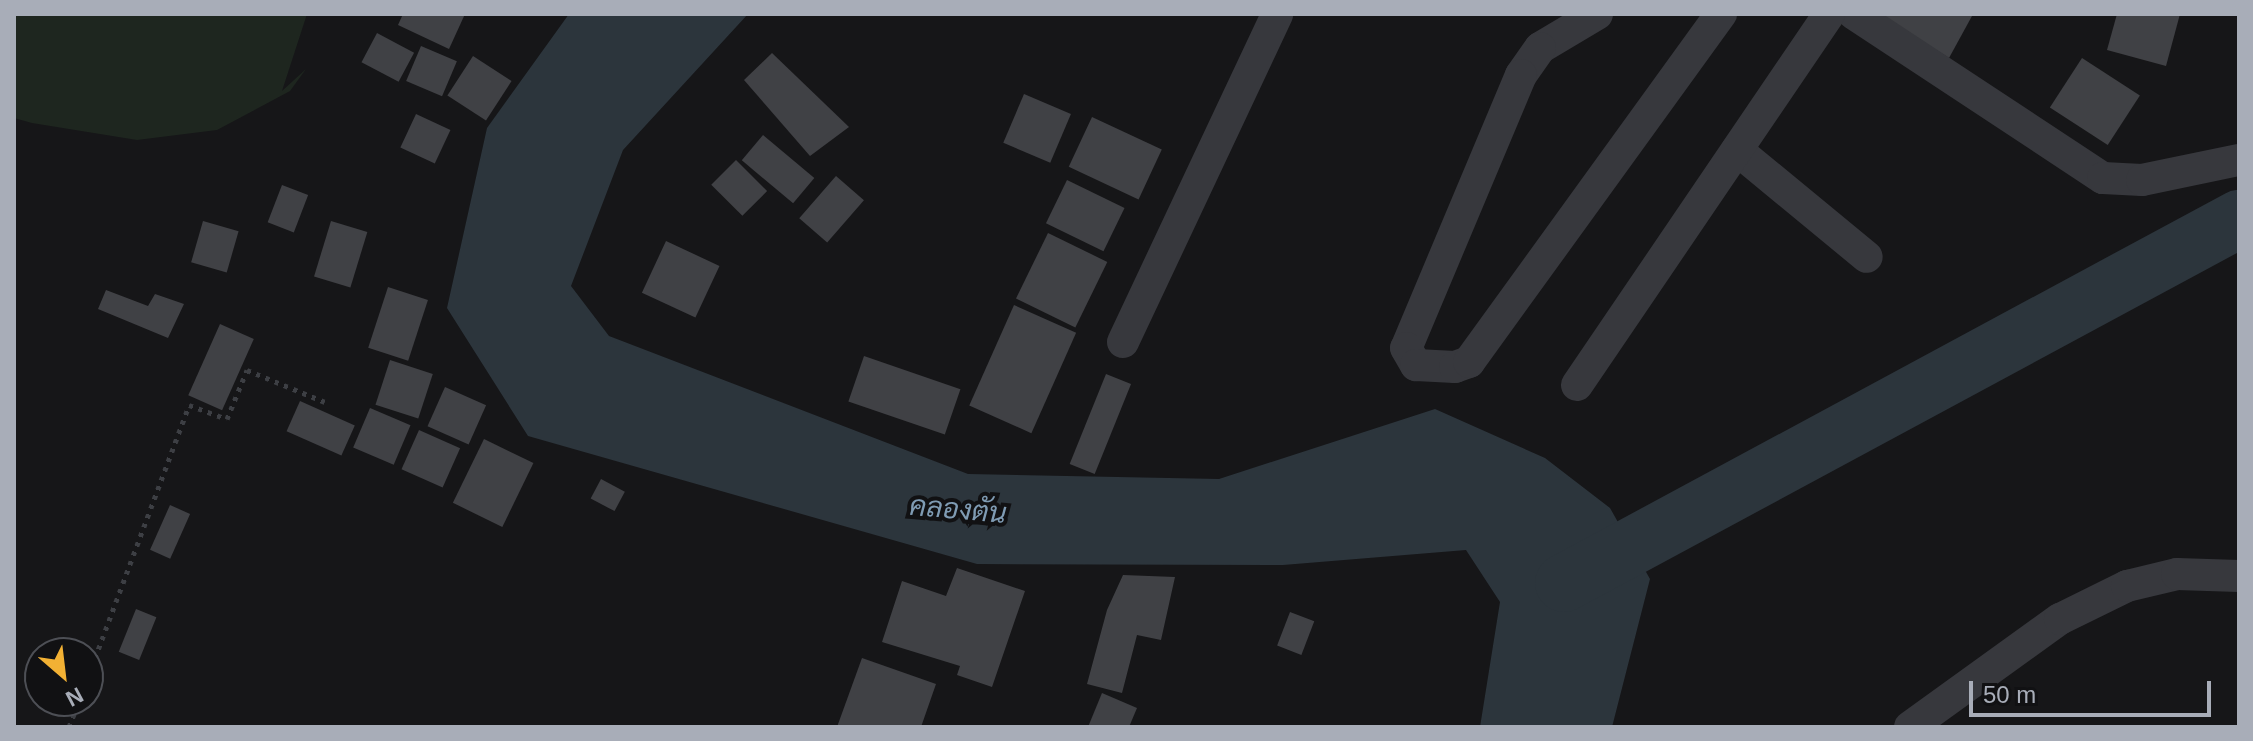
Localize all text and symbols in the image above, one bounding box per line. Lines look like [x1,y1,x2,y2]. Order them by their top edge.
water label: คลองตัน [908,489,1008,531]
north arrow [24,637,104,717]
scale bar [1973,665,2215,715]
text: 50 m [1983,681,2036,708]
text: N [62,682,87,712]

